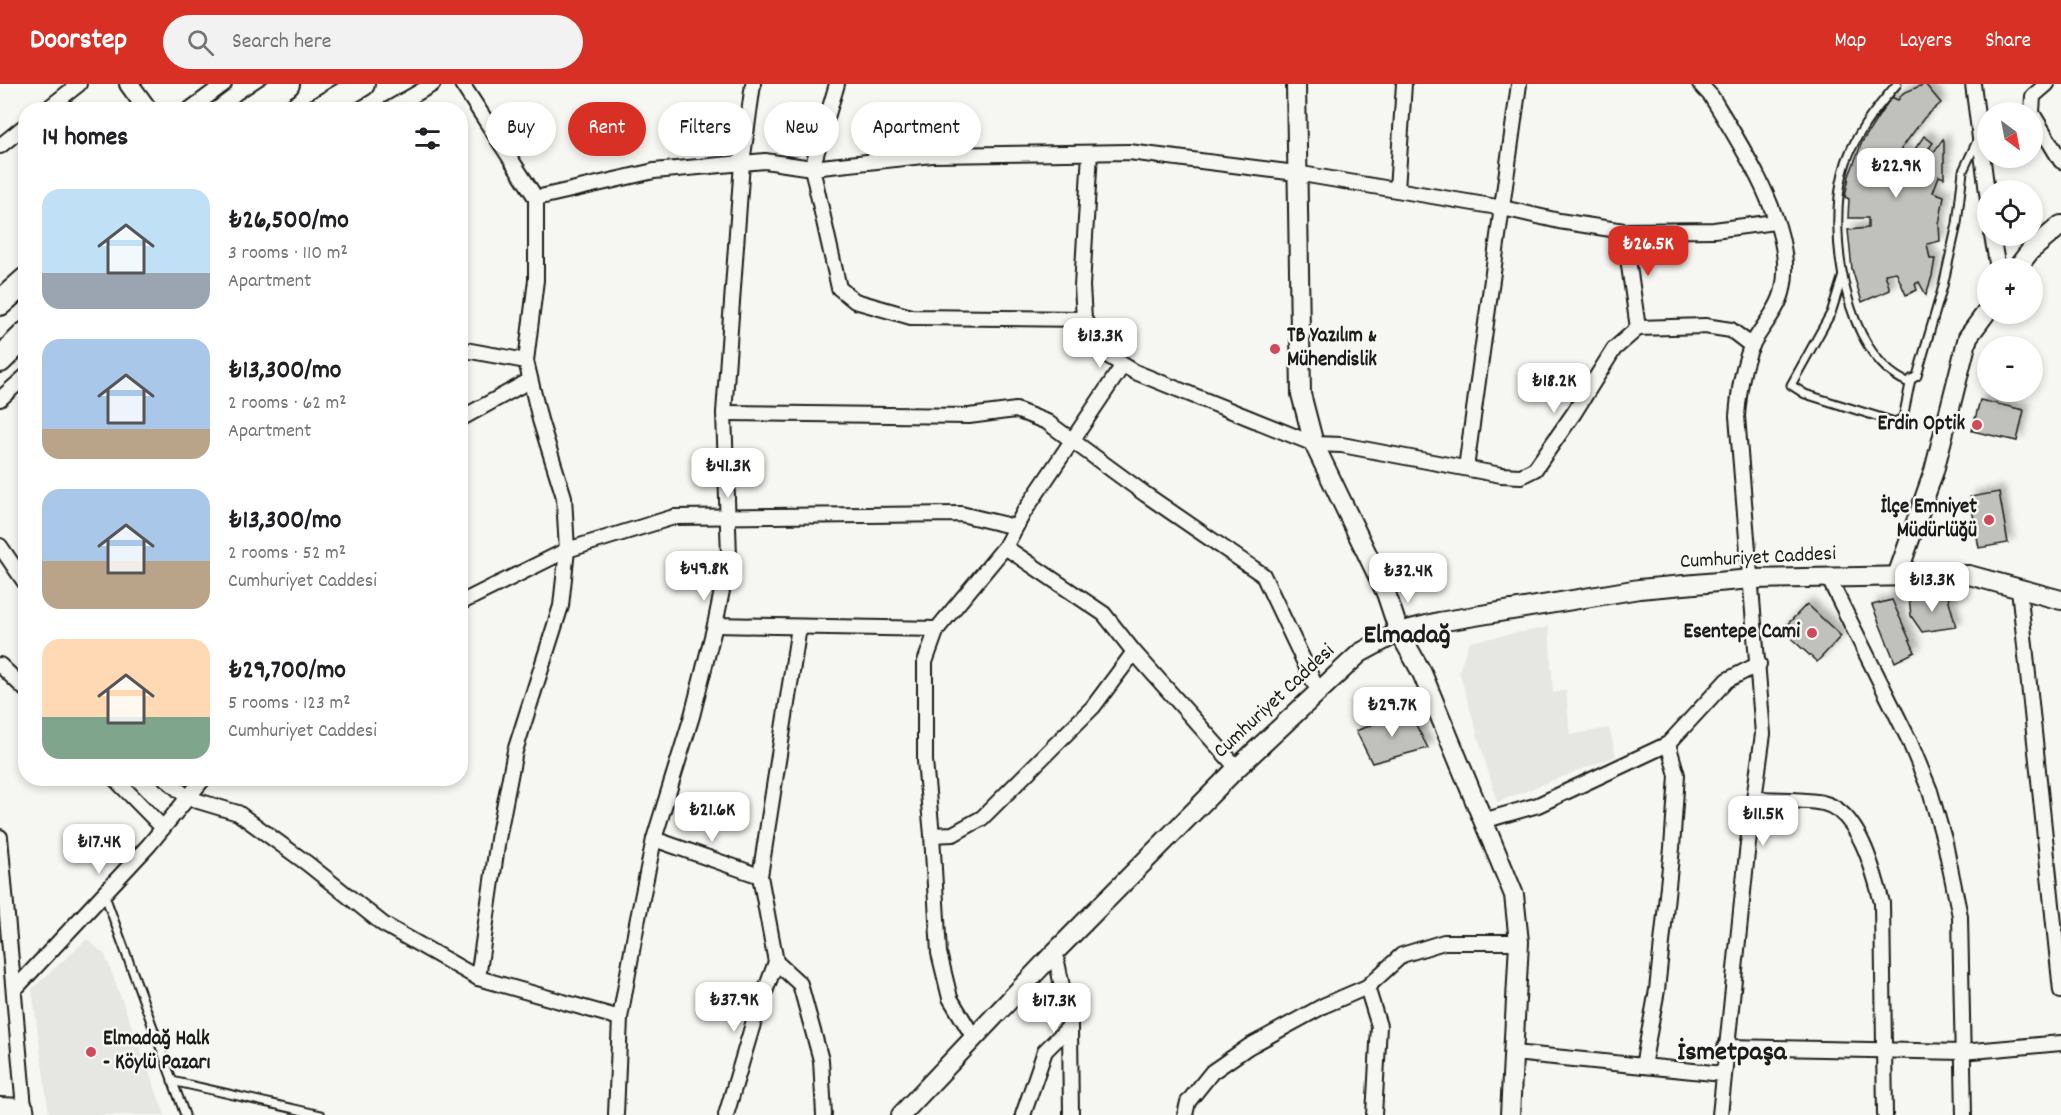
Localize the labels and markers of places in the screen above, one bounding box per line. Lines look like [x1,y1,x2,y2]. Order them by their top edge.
pin: ₺22.9K [1847,148,1945,199]
pin: ₺26.5K [1599,226,1697,277]
pin: ₺13.3K [1051,318,1149,369]
place label: TB Yazılım & Mühendislik [1287,322,1377,376]
marker: TB Yazılım & Mühendislik [1268,342,1282,356]
pin: ₺18.2K [1505,363,1603,414]
place label: Erdin Optik [1878,410,1965,440]
marker: Erdin Optik [1970,418,1984,432]
pin: ₺41.3K [679,448,777,499]
place label: İlçe Emniyet Müdürlüğü [1881,493,1977,547]
marker: İlçe Emniyet Müdürlüğü [1982,513,1996,527]
pin: ₺49.8K [655,551,753,602]
pin: ₺32.4K [1359,553,1457,604]
pin: ₺13.3K [1883,562,1981,613]
place label: Esentepe Cami [1683,618,1800,648]
marker: Esentepe Cami [1805,626,1819,640]
pin: ₺29.7K [1343,687,1441,738]
pin: ₺21.6K [663,792,761,843]
pin: ₺11.5K [1714,796,1812,847]
pin: ₺17.4K [50,824,148,875]
pin: ₺37.9K [685,982,783,1033]
pin: ₺17.3K [1005,983,1103,1034]
place label: Elmadağ Halk - Köylü Pazarı [103,1025,210,1079]
marker: Elmadağ Halk - Köylü Pazarı [84,1045,98,1059]

